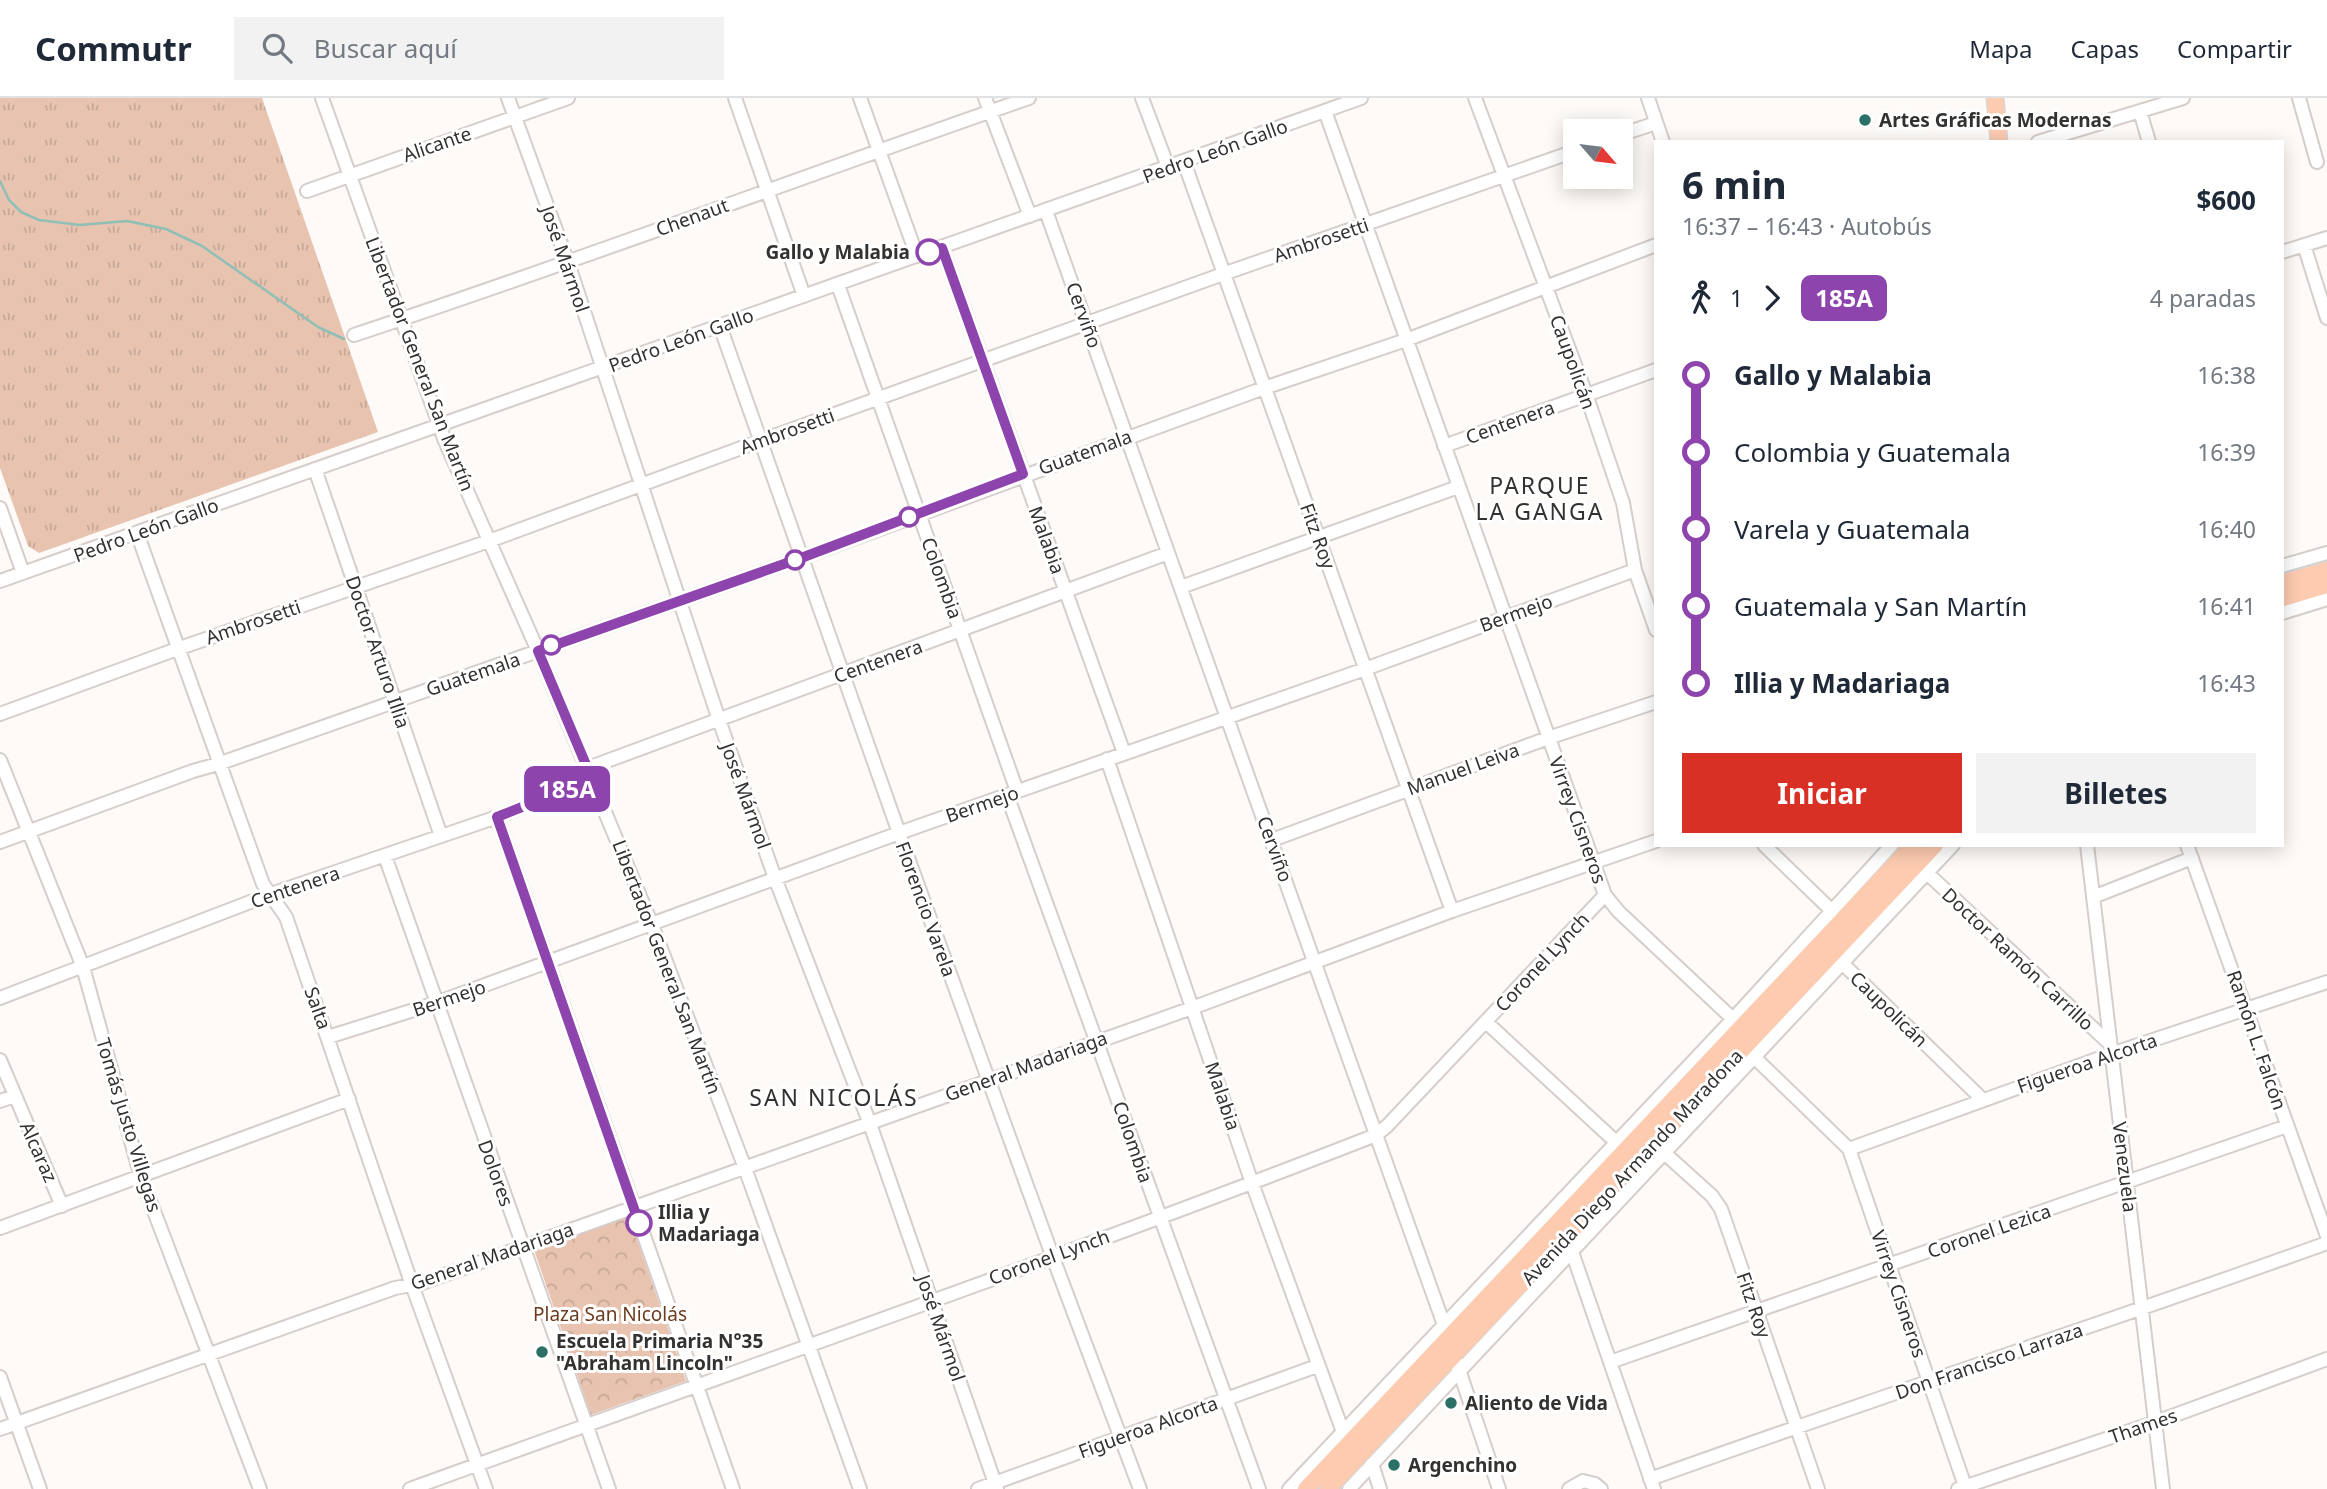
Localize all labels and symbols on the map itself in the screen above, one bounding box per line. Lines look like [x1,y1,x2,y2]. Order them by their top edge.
place label: Artes Gráficas Modernas [1879,107,2112,133]
marker: Artes Gráficas Modernas [1857,112,1873,128]
street label: Pedro León Gallo [1139,113,1291,189]
north arrow [1563,119,1633,189]
street label: Alicante [399,120,475,168]
street label: Chenaut [652,192,732,242]
street label: José Mármol [534,200,595,316]
street label: Ambrosetti [1270,212,1372,268]
street label: Libertador General San Martín [359,233,481,495]
place label: Gallo y Malabia [766,239,910,265]
marker: Gallo y Malabia [916,239,942,265]
street label: Cerviño [1060,278,1108,352]
street label: Pedro León Gallo [605,302,757,378]
street label: Caupolicán [1544,311,1602,413]
street label: Centenera [1462,394,1558,450]
street label: Ambrosetti [736,402,838,460]
street label: Guatemala [1035,423,1135,481]
district label: PARQUE LA GANGA [1475,469,1605,527]
street label: Pedro León Gallo [70,492,222,568]
street label: Fitz Roy [1294,500,1342,573]
street label: Malabia [1023,502,1071,578]
unlabelled marker [899,507,919,527]
street label: Colombia [915,534,969,622]
unlabelled marker [785,550,805,570]
street label: Doctor Arturo Illia [340,572,416,732]
street label: Bermejo [1476,588,1556,638]
street label: Ambrosetti [202,594,304,650]
street label: Centenera [830,633,926,689]
unlabelled marker [541,635,561,655]
street label: Guatemala [423,646,523,702]
street label: José Mármol [714,737,777,853]
street label: Manuel Leiva [1403,737,1523,801]
street label: Virrey Cisneros [1543,753,1613,887]
line badge: 185A [518,766,616,812]
street label: Bermejo [942,779,1022,829]
street label: Cerviño [1251,812,1299,886]
street label: Libertador General San Martín [606,836,728,1098]
street label: Florencio Varela [889,838,963,980]
street label: Centenera [247,860,343,914]
street label: Doctor Ramón Carrillo [1937,882,2099,1036]
street label: Coronel Lynch [1489,907,1595,1017]
street label: Caupolicán [1844,965,1934,1053]
street label: Ramón L. Falcón [2221,967,2293,1113]
street label: Bermejo [409,973,489,1023]
street label: Salta [298,983,338,1033]
street label: General Madariaga [941,1025,1111,1107]
street label: Figueroa Alcorta [2014,1027,2160,1099]
street label: Tomás Justo Villegas [90,1035,168,1215]
street label: Avenida Diego Armando Maradona [1515,1043,1749,1291]
street label: Malabia [1199,1058,1247,1134]
district label: SAN NICOLÁS [749,1081,919,1113]
street label: Colombia [1107,1098,1159,1186]
street label: Alcaraz [14,1118,64,1187]
street label: Venezuela [2107,1120,2143,1214]
street label: Dolores [472,1136,520,1210]
street label: Coronel Lezica [1924,1198,2054,1264]
place label: Illia y Madariaga [658,1199,760,1247]
marker: Illia y Madariaga [626,1210,652,1236]
street label: General Madariaga [407,1216,577,1296]
street label: Coronel Lynch [985,1223,1113,1291]
street label: Virrey Cisneros [1865,1227,1933,1361]
street label: José Mármol [910,1269,971,1385]
street label: Fitz Roy [1731,1269,1777,1342]
park label: Plaza San Nicolás [533,1301,687,1327]
street label: Don Francisco Larraza [1892,1317,2086,1405]
place label: Escuela Primaria N°35 "Abraham Lincoln" [556,1328,763,1376]
marker: Escuela Primaria N°35 "Abraham Lincoln" [534,1344,550,1360]
street label: Figueroa Alcorta [1075,1390,1221,1464]
place label: Aliento de Vida [1465,1390,1608,1416]
marker: Aliento de Vida [1443,1395,1459,1411]
street label: Thames [2105,1402,2181,1450]
place label: Argenchino [1408,1452,1517,1478]
marker: Argenchino [1386,1457,1402,1473]

